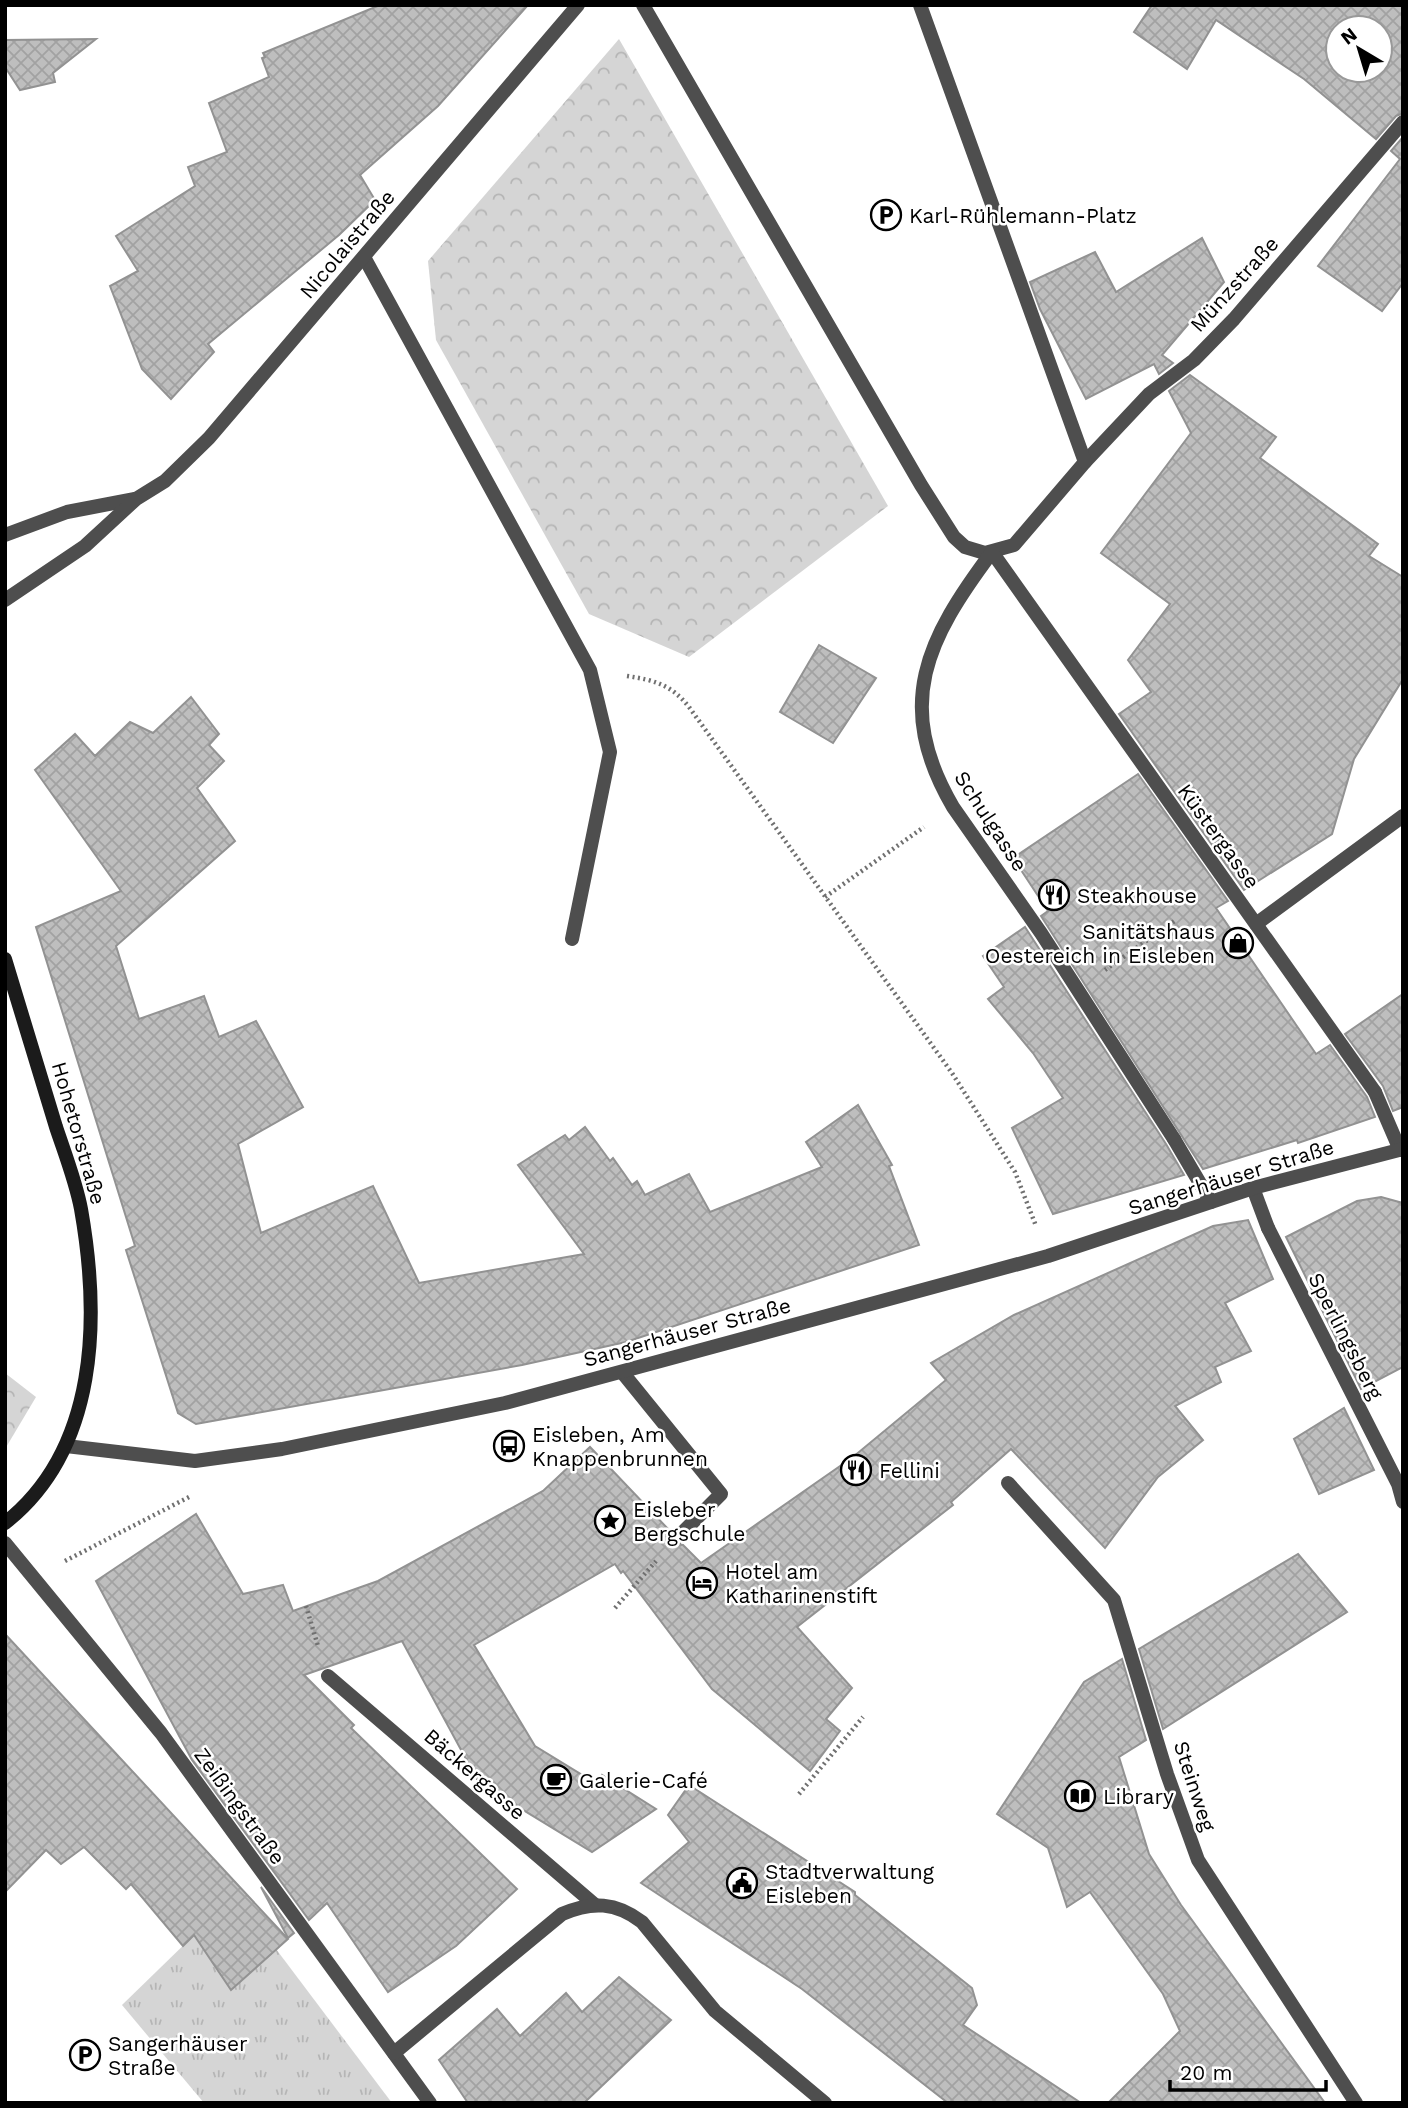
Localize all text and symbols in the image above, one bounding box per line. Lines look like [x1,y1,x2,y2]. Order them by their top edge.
north arrow [1324,14,1394,84]
text: N [1336,23,1361,49]
street label: Nicolaistraße [294,185,400,303]
parking icon: Karl-Rühlemann-Platz [869,198,903,232]
place label: Karl-Rühlemann-Platz [909,203,1137,228]
street label: Münzstraße [1185,231,1283,337]
street label: Schulgasse [949,766,1033,876]
street label: Küstergasse [1173,779,1265,893]
restaurant icon: Steakhouse [1037,878,1071,912]
place label: Steakhouse [1077,883,1197,908]
place label: Sanitätshaus Oestereich in Eisleben [985,919,1215,968]
shop icon: Sanitätshaus Oestereich in Eisleben [1221,926,1255,960]
street label: Hohetorstraße [47,1059,111,1207]
street label: Sangerhäuser Straße [1125,1134,1337,1220]
street label: Sperlingsberg [1303,1268,1389,1404]
street label: Sangerhäuser Straße [581,1292,793,1372]
place label: Eisleben, Am Knappenbrunnen [532,1422,708,1471]
bus stop icon: Eisleben, Am Knappenbrunnen [492,1429,526,1463]
restaurant icon: Fellini [839,1453,873,1487]
place label: Fellini [879,1458,940,1483]
place label: Eisleber Bergschule [633,1497,745,1546]
place icon: Eisleber Bergschule [593,1504,627,1538]
place label: Hotel am Katharinenstift [725,1559,878,1608]
hotel icon: Hotel am Katharinenstift [685,1566,719,1600]
street label: Bäckergasse [419,1723,531,1825]
street label: Steinweg [1169,1738,1222,1835]
street label: Zeißingstraße [189,1743,291,1869]
cafe icon: Galerie-Café [539,1763,573,1797]
place label: Galerie-Café [579,1768,708,1793]
library icon: Library [1063,1779,1097,1813]
place label: Library [1103,1784,1174,1809]
place label: Stadtverwaltung Eisleben [765,1859,935,1908]
public building icon: Stadtverwaltung Eisleben [725,1866,759,1900]
place label: Sangerhäuser Straße [108,2031,248,2080]
parking icon: Sangerhäuser Straße [68,2038,102,2072]
scale bar [1170,2048,1326,2092]
text: 20 m [1180,2060,1232,2085]

